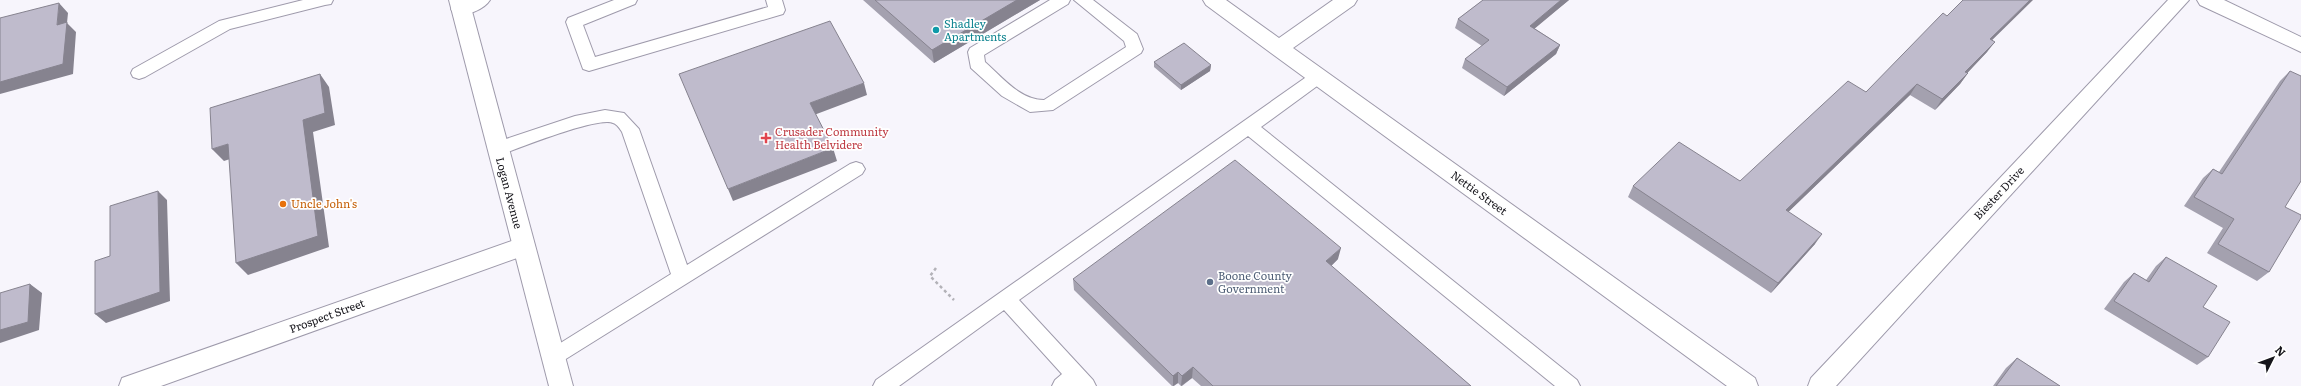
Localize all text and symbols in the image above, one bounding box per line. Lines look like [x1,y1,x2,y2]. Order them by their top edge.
place label: Shadley Apartments [944,15,1006,44]
marker: Shadley Apartments [931,25,941,35]
place label: Crusader Community Health Belvidere [775,123,889,152]
marker: Crusader Community Health Belvidere [760,132,772,144]
street label: Logan Avenue [493,155,527,231]
street label: Biester Drive [1969,162,2027,223]
street label: Nettie Street [1448,166,1511,218]
place label: Uncle John's [291,195,357,211]
marker: Uncle John's [278,199,288,209]
place label: Boone County Government [1218,267,1293,296]
marker: Boone County Government [1205,277,1215,287]
street label: Prospect Street [287,294,367,336]
north arrow [2253,338,2293,378]
text: N [2272,342,2290,359]

